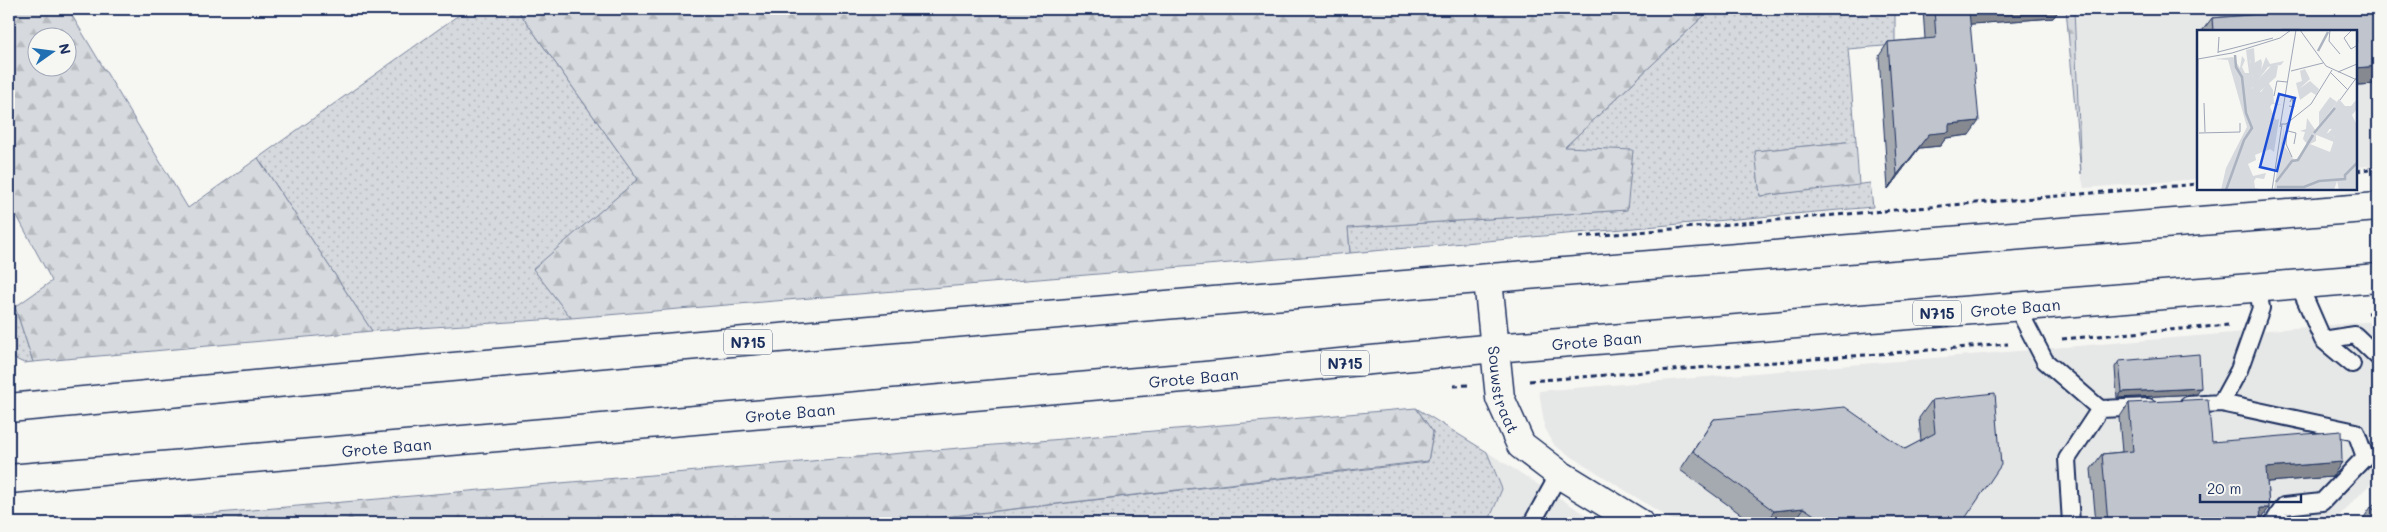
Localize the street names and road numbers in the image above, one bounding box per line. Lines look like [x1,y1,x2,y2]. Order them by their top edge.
street label: Grote Baan [1970,293,2061,321]
road number: N715 [1913,300,1961,326]
street label: Grote Baan [1551,326,1642,354]
road number: N715 [724,330,772,354]
street label: Souwstraat [1484,345,1525,436]
road number: N715 [1321,350,1369,376]
street label: Grote Baan [1148,362,1240,391]
street label: Grote Baan [744,397,836,426]
street label: Grote Baan [341,432,432,461]

